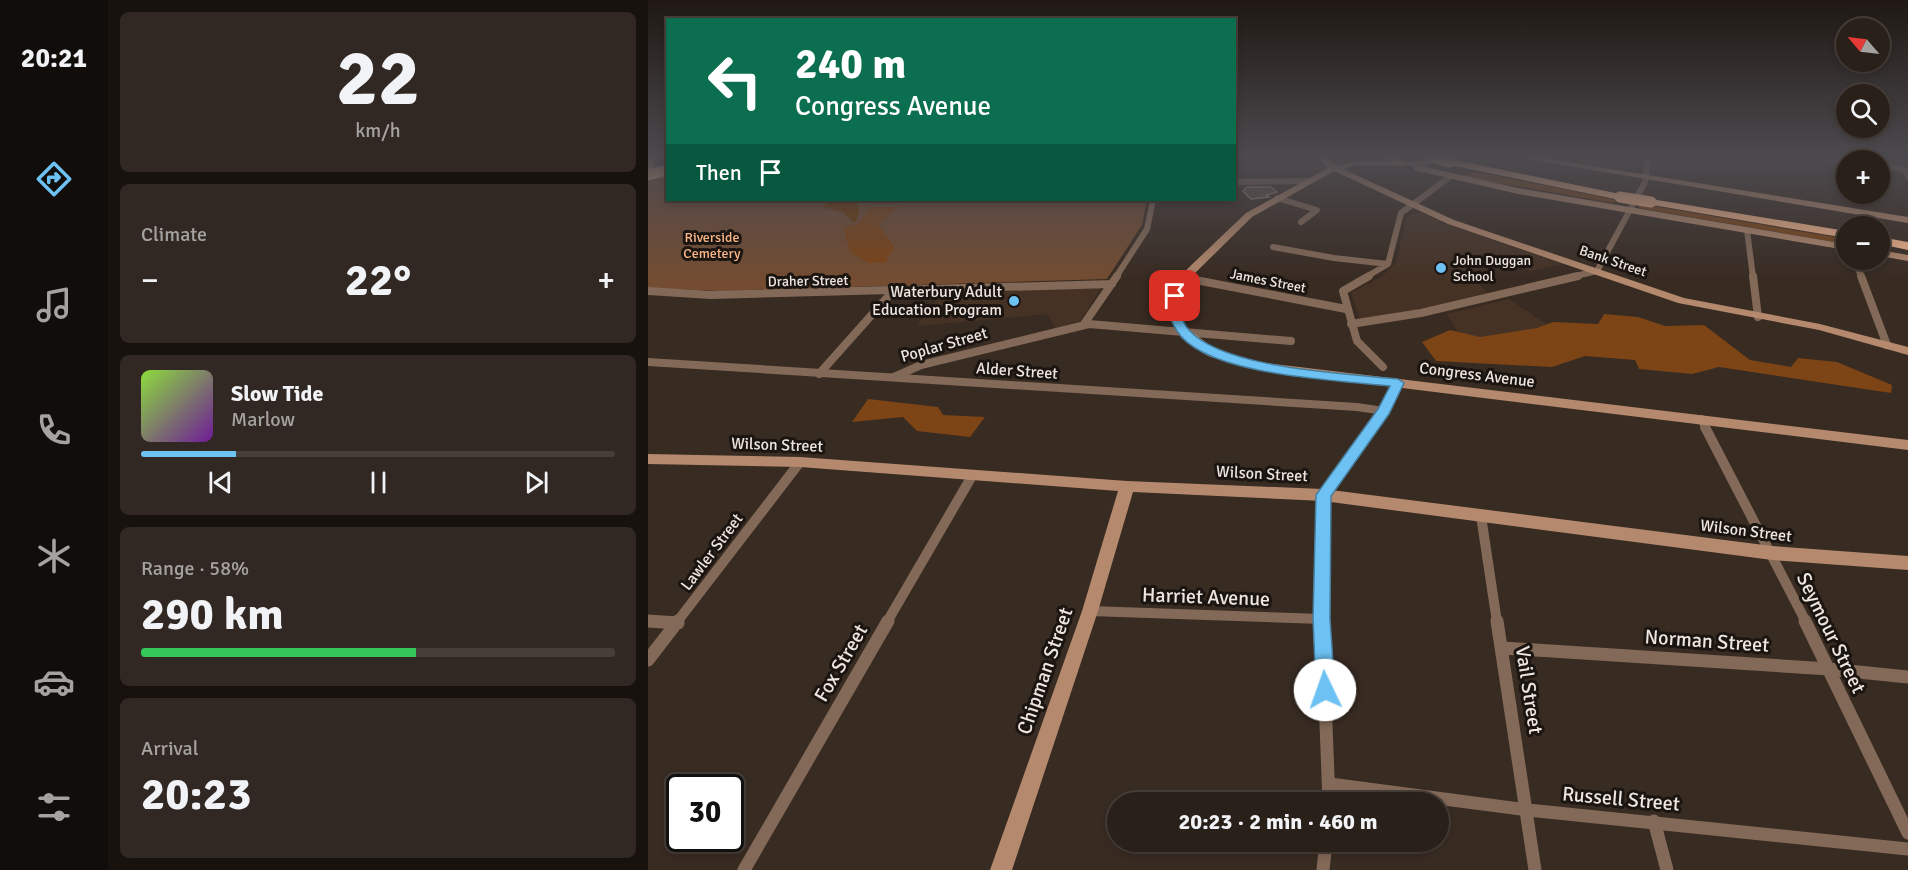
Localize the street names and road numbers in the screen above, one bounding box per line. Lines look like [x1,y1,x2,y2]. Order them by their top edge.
street label: Bank Street [1577,242,1649,280]
street label: James Street [1229,265,1307,297]
street label: Draher Street [768,272,849,290]
street label: Poplar Street [898,323,990,367]
street label: Alder Street [975,358,1059,384]
street label: Congress Avenue [1418,358,1536,392]
street label: Wilson Street [731,433,824,457]
street label: Wilson Street [1216,462,1309,486]
street label: Lawler Street [677,509,748,594]
street label: Wilson Street [1699,515,1793,547]
street label: Seymour Street [1791,568,1871,698]
street label: Harriet Avenue [1142,582,1270,612]
street label: Chipman Street [1012,604,1078,738]
street label: Fox Street [809,620,873,706]
street label: Norman Street [1644,624,1770,658]
street label: Vail Street [1510,644,1548,736]
street label: Russell Street [1561,781,1681,817]

